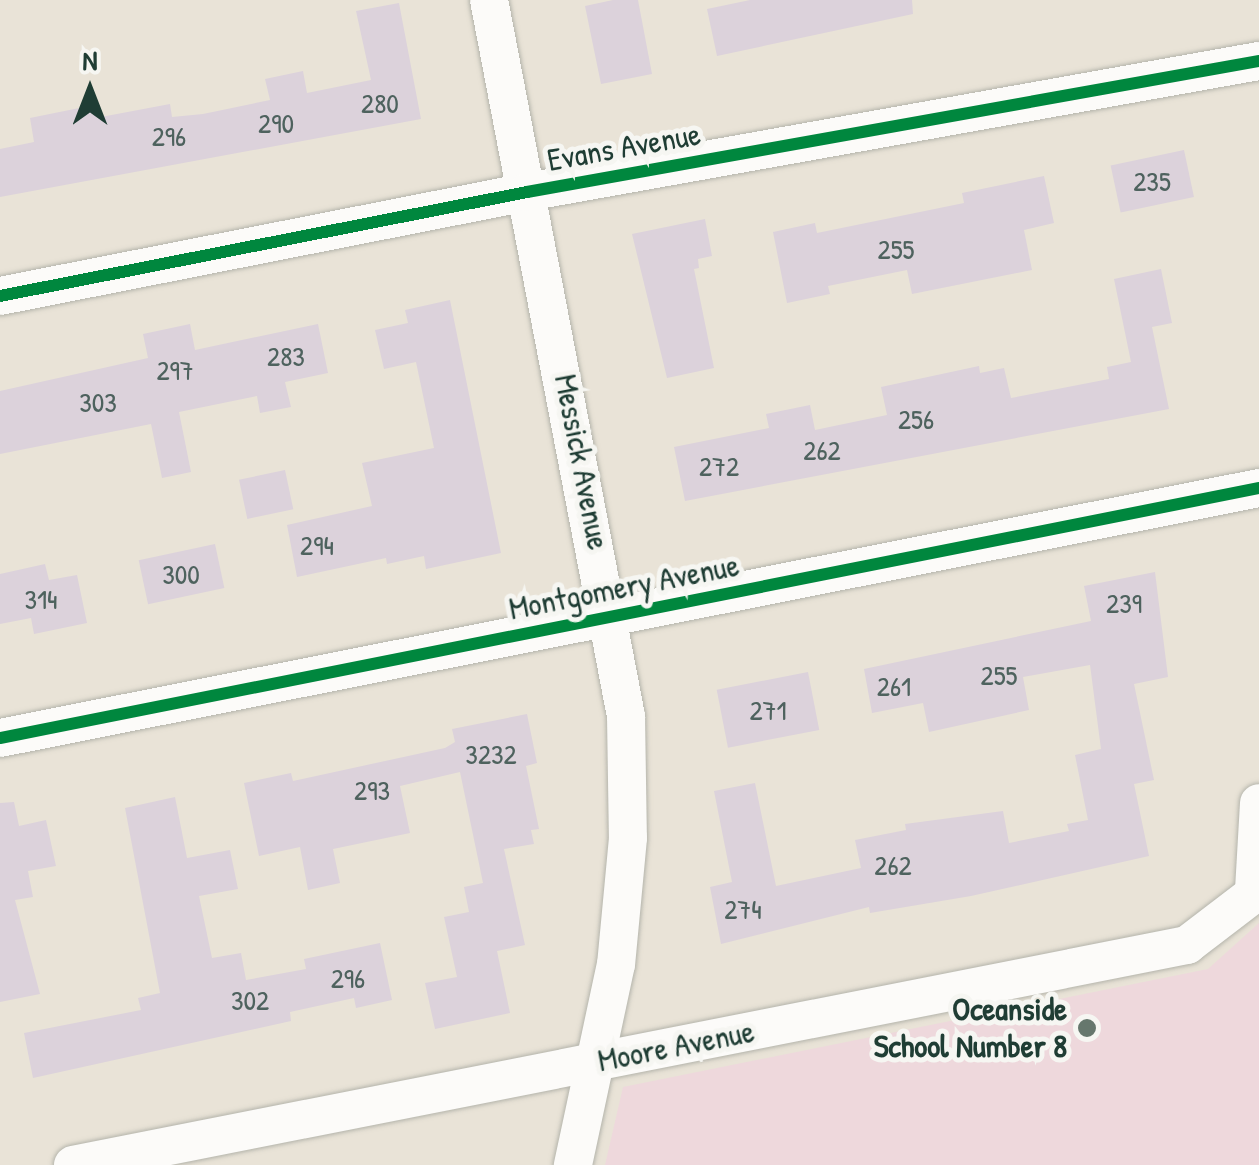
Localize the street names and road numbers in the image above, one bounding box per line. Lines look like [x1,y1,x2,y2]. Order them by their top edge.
street label: Evans Avenue [544,115,704,179]
street label: Messick Avenue [546,371,618,553]
street label: Montgomery Avenue [506,546,742,628]
street label: Moore Avenue [595,1012,757,1080]

